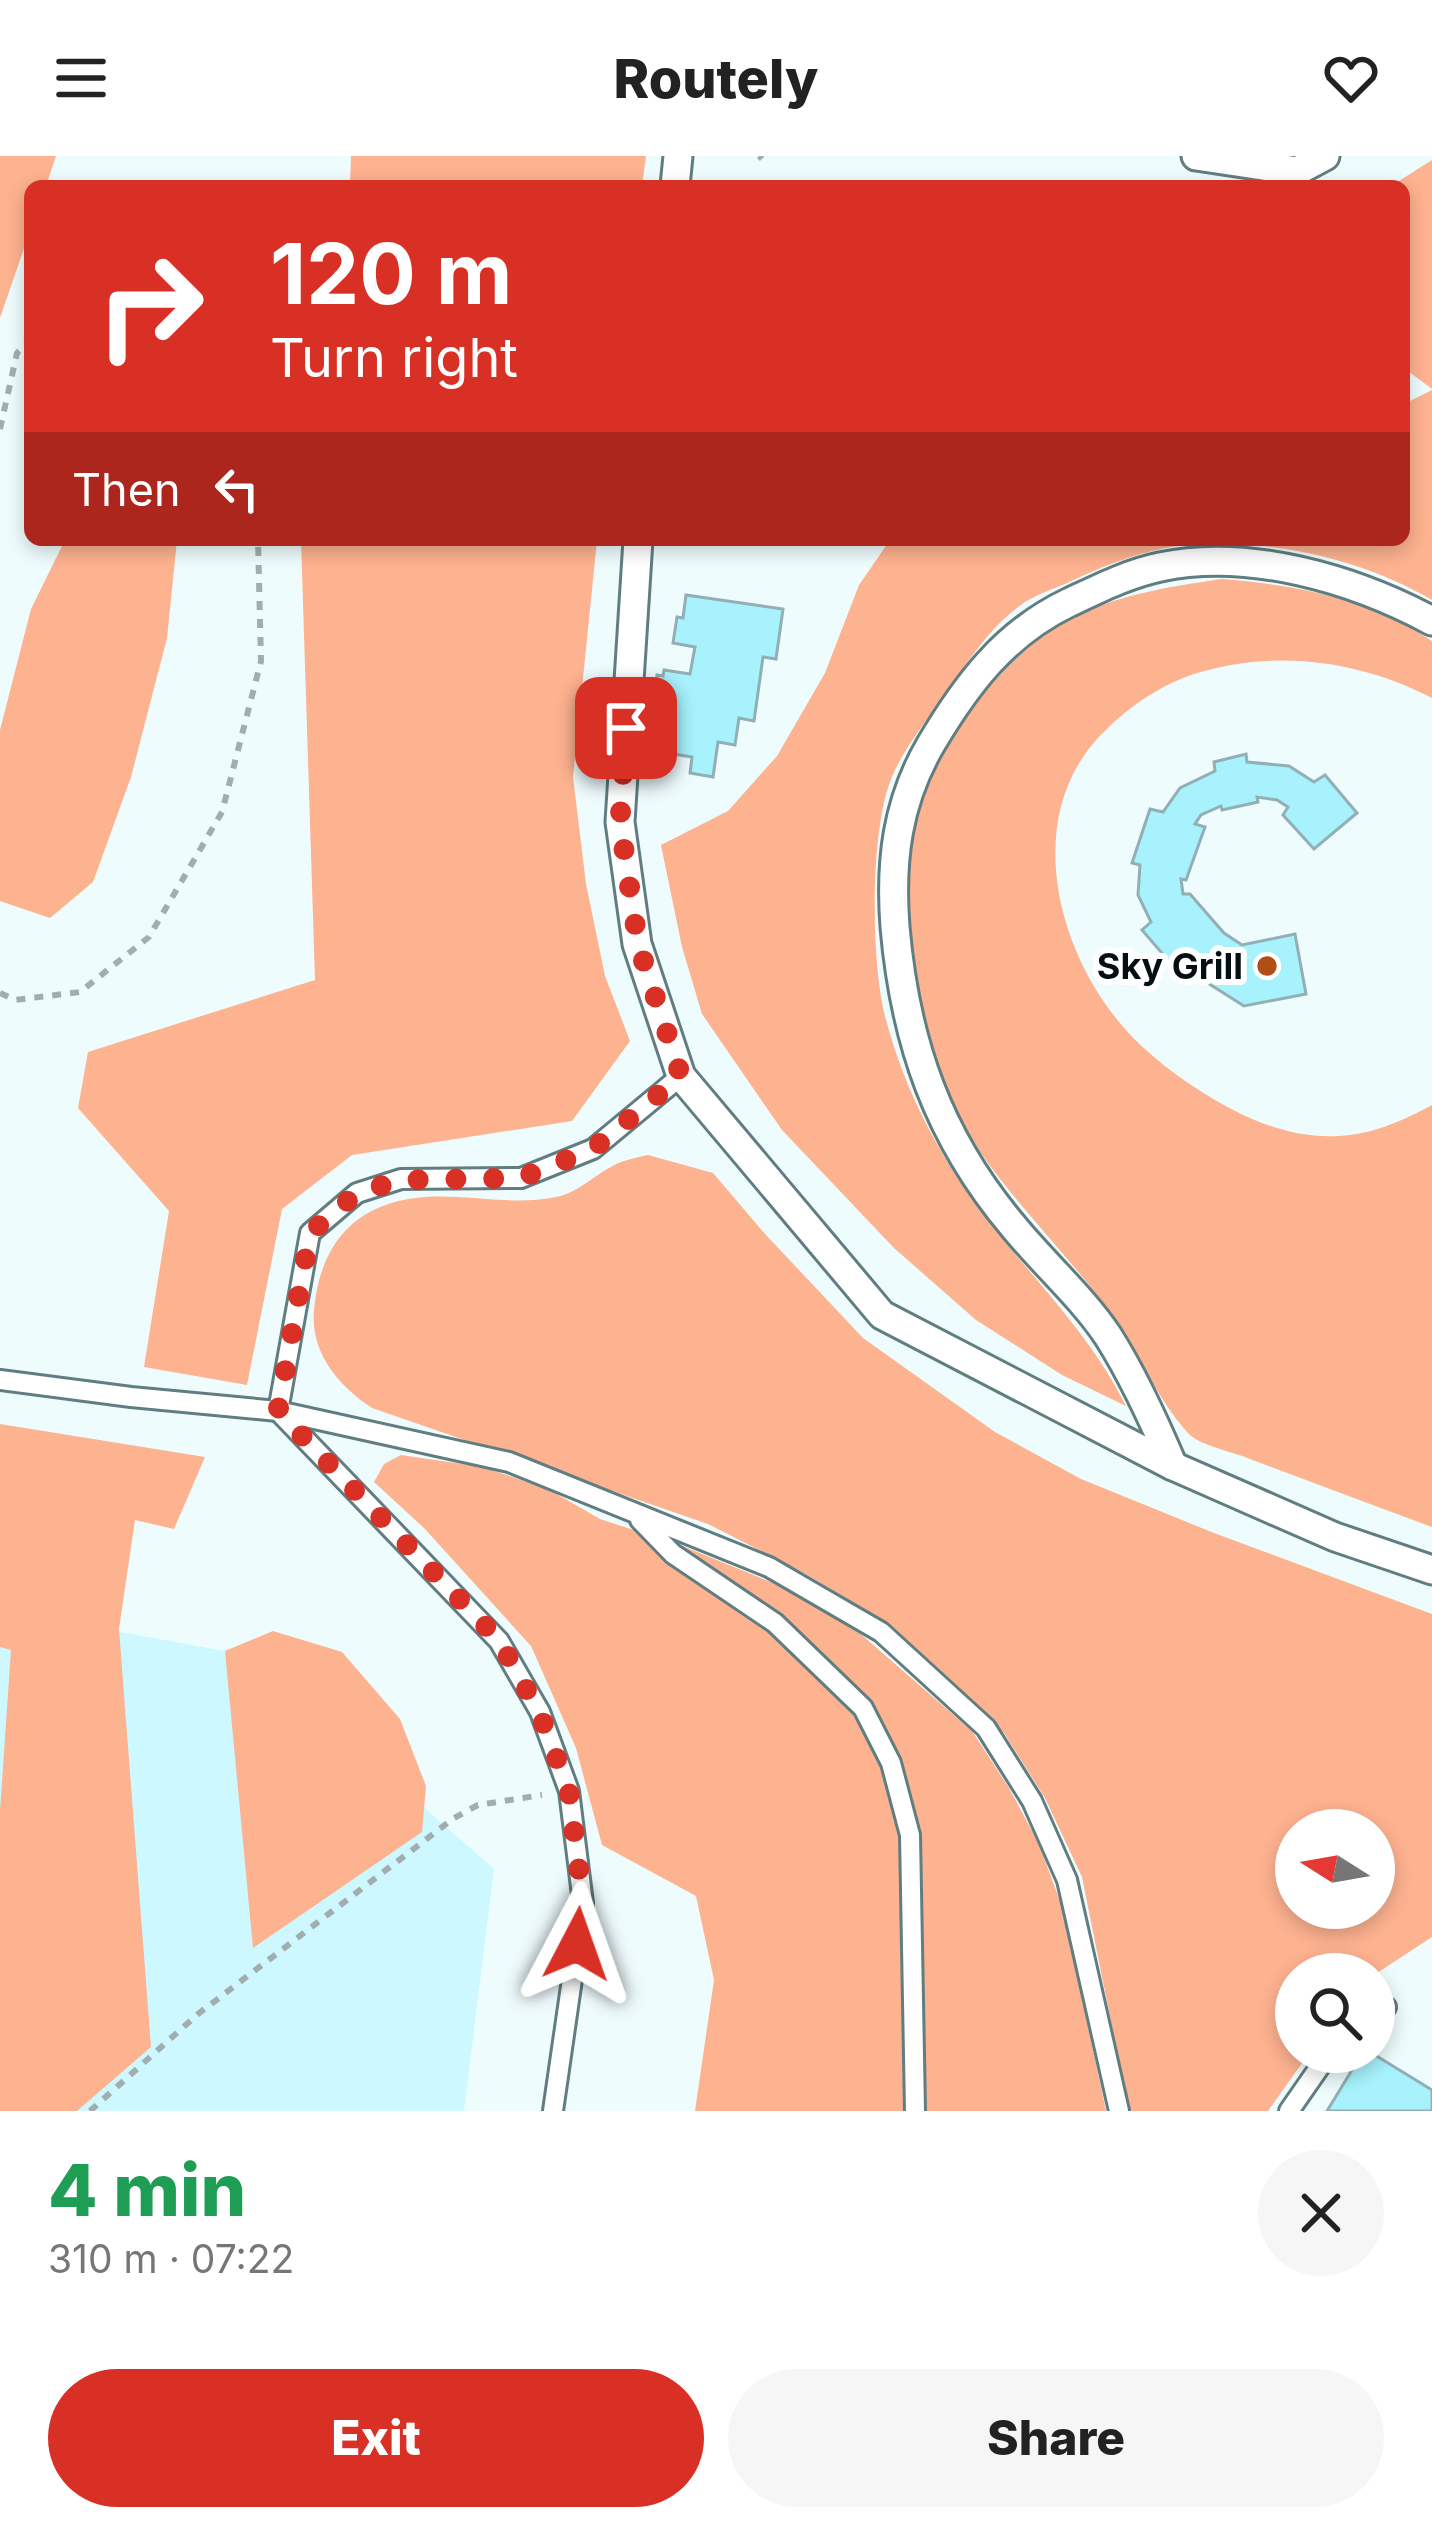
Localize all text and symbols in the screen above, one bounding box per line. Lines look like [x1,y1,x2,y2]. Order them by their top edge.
icon: menu [48,45,114,111]
icon: heart [1318,45,1384,111]
text: Routely [614,46,818,111]
text: 120 m [270,223,512,324]
icon: right [72,228,228,384]
text: Turn right [270,325,518,390]
icon: left [204,456,270,522]
text: Then [72,462,180,517]
pin [575,677,677,779]
icon: arrive [593,695,659,761]
place label: Sky Grill [1097,944,1243,988]
marker: Sky Grill [1254,953,1280,979]
north arrow [1275,1809,1395,1929]
map controls [1275,1809,1395,2073]
position arrow [514,1881,640,2007]
button: search [1275,1953,1395,2073]
text: 4 min [48,2146,246,2233]
button: close [1258,2150,1384,2276]
text: 310 m · 07:22 [48,2235,294,2282]
button: Exit [48,2369,704,2507]
button: Share [728,2369,1384,2507]

